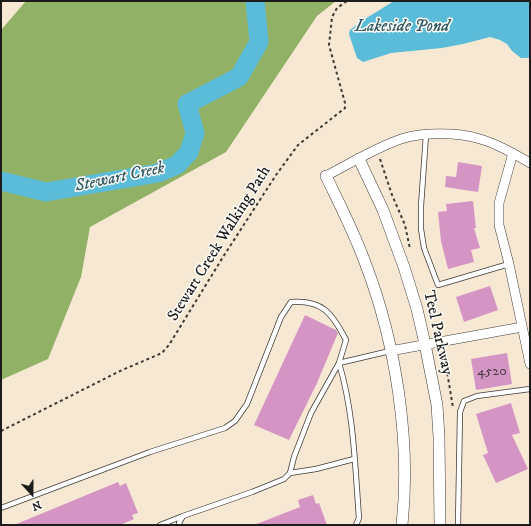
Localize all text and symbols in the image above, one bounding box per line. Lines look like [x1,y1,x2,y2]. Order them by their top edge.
water label: Lakeside Pond [355,17,449,37]
water label: Stewart Creek [73,159,167,197]
street label: Stewart Creek Walking Path [164,163,276,325]
street label: Teel Parkway [418,289,456,377]
house number: 4520 [477,364,507,380]
north arrow [12,474,52,514]
text: N [30,497,43,513]

